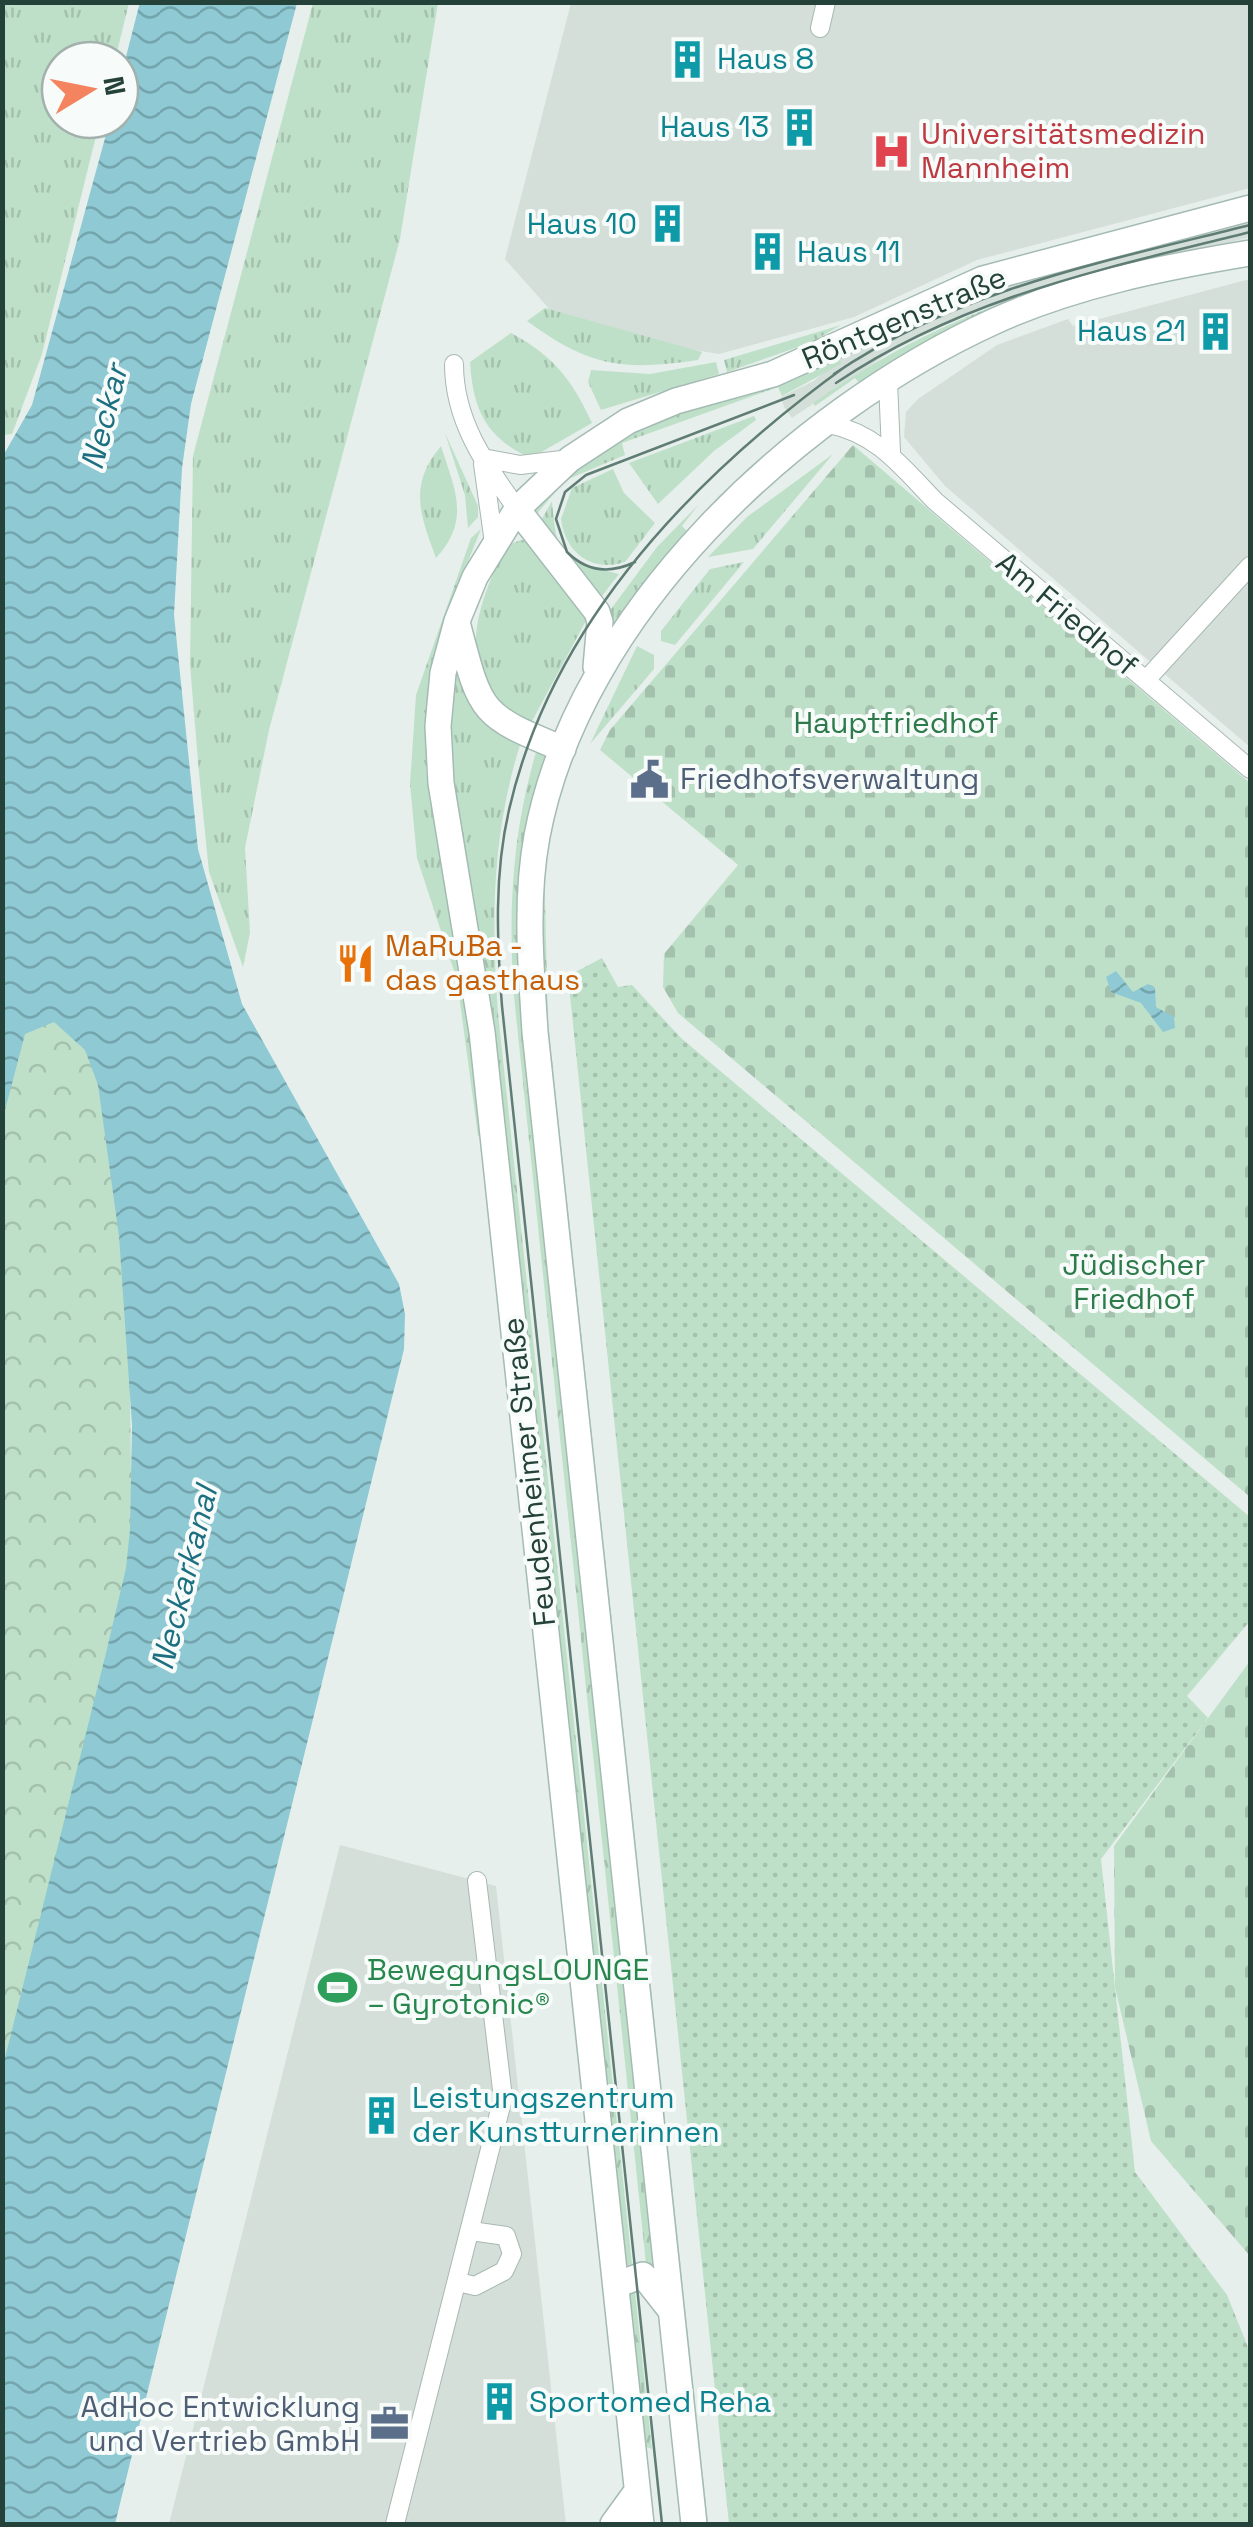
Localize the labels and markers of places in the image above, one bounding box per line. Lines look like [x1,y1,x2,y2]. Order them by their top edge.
building icon: Haus 8 [666,38,708,80]
place label: Haus 8 [717,39,814,78]
building icon: Haus 13 [778,106,820,148]
place label: Haus 13 [660,107,769,146]
place label: Universitätsmedizin Mannheim [921,114,1205,187]
hospital icon: Universitätsmedizin Mannheim [870,130,912,172]
building icon: Haus 10 [646,203,688,245]
place label: Haus 10 [527,204,637,243]
building icon: Haus 11 [746,231,788,273]
place label: Haus 11 [797,232,901,271]
building icon: Haus 21 [1195,310,1237,352]
place label: Haus 21 [1077,311,1186,350]
public building icon: Friedhofsverwaltung [629,758,671,800]
place label: Friedhofsverwaltung [680,759,979,798]
place label: MaRuBa - das gasthaus [385,926,580,999]
restaurant icon: MaRuBa - das gasthaus [334,942,376,984]
place label: BewegungsLOUNGE – Gyrotonic® [367,1950,649,2023]
sports icon: BewegungsLOUNGE – Gyrotonic® [316,1966,358,2008]
place label: Leistungszentrum der Kunstturnerinnen [412,2078,720,2151]
building icon: Leistungszentrum der Kunstturnerinnen [361,2094,403,2136]
building icon: Sportomed Reha [478,2381,520,2423]
place label: Sportomed Reha [529,2382,771,2421]
place label: AdHoc Entwicklung und Vertrieb GmbH [80,2387,360,2460]
office icon: AdHoc Entwicklung und Vertrieb GmbH [369,2403,411,2445]

